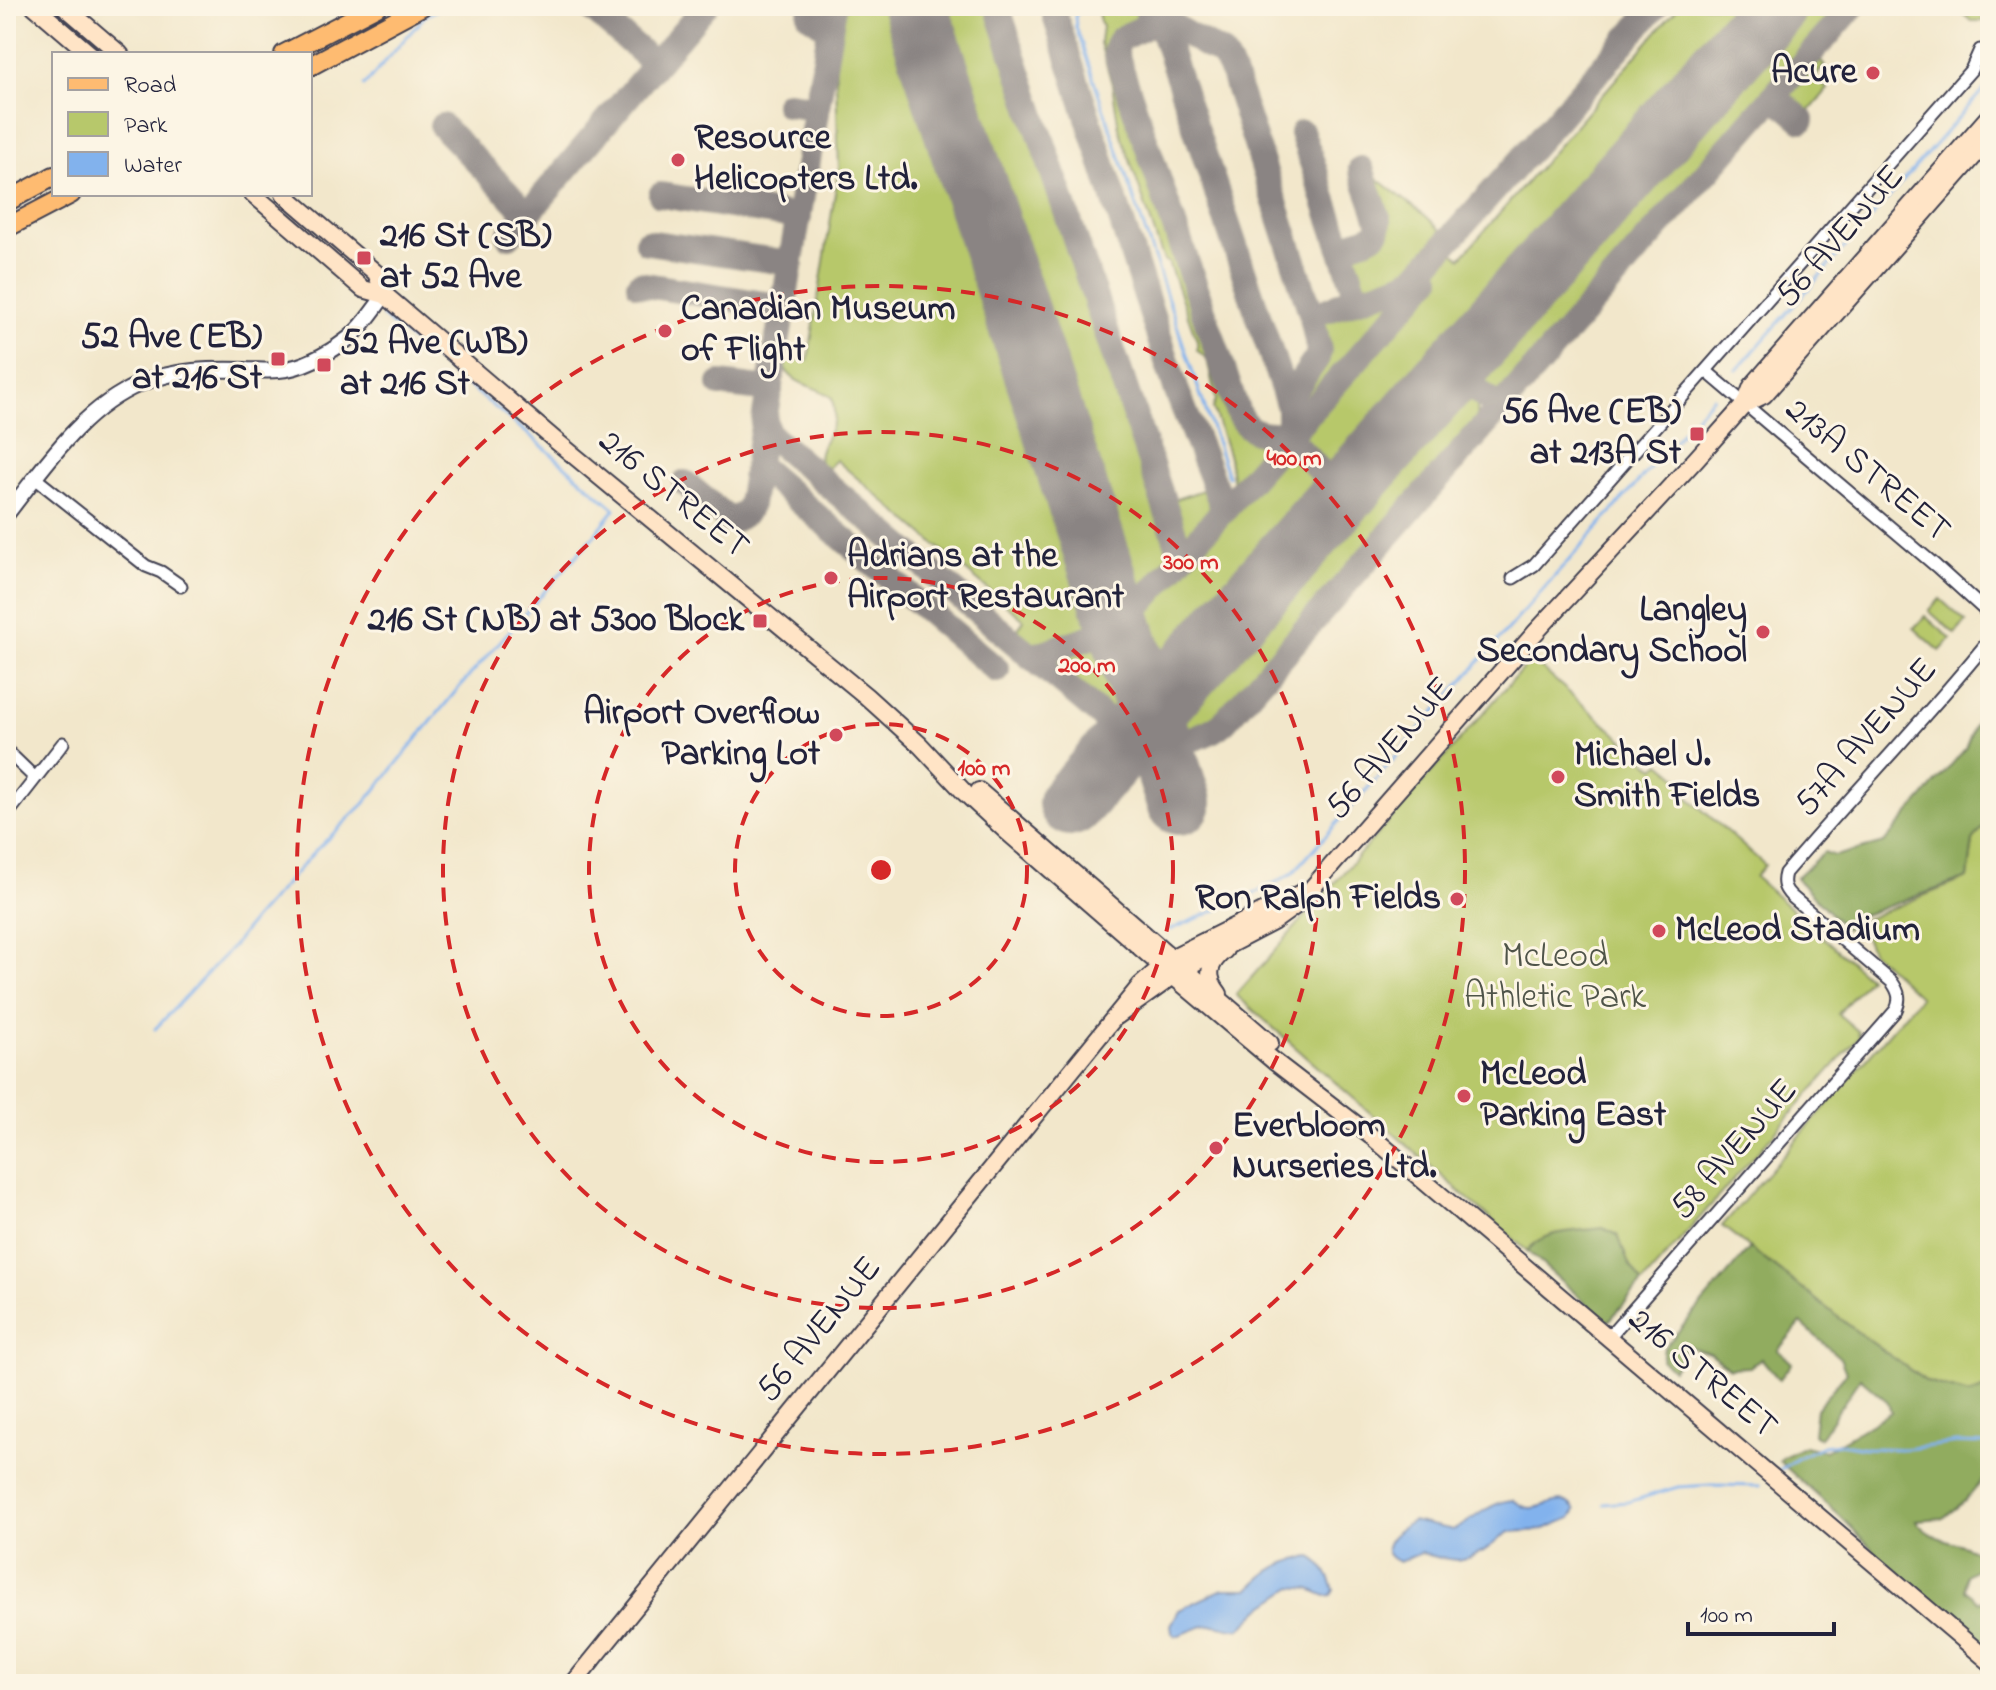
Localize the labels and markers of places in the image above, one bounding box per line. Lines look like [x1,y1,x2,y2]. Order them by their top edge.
place label: Acure [1771,47,1858,100]
marker: Acure [1864,64,1882,82]
place label: Resource Helicopters Ltd. [694,113,918,207]
marker: Resource Helicopters Ltd. [669,151,687,169]
place label: 216 St (SB) at 52 Ave [379,211,552,305]
marker: 216 St (SB) at 52 Ave [355,249,373,267]
place label: Canadian Museum of Flight [681,284,956,379]
place label: 52 Ave (EB) at 216 St [80,312,263,406]
place label: 52 Ave (WB) at 216 St [340,318,528,412]
marker: Canadian Museum of Flight [656,322,674,340]
marker: 52 Ave (EB) at 216 St [269,350,287,368]
marker: 52 Ave (WB) at 216 St [315,356,333,374]
place label: 56 Ave (EB) at 213A St [1502,387,1682,481]
marker: 56 Ave (EB) at 213A St [1688,425,1706,443]
place label: Adrians at the Airport Restaurant [847,531,1125,625]
marker: Adrians at the Airport Restaurant [822,569,840,587]
place label: Langley Secondary School [1477,585,1747,679]
place label: 216 St (NB) at 5300 Block [367,595,745,648]
marker: 216 St (NB) at 5300 Block [751,612,769,630]
marker: Langley Secondary School [1754,623,1772,641]
place label: Airport Overflow Parking Lot [583,688,821,783]
marker: Airport Overflow Parking Lot [827,726,845,744]
place label: Michael J. Smith Fields [1574,730,1760,824]
marker: Michael J. Smith Fields [1549,768,1567,786]
centre of rings [867,856,895,884]
place label: Ron Ralph Fields [1195,873,1441,926]
marker: Ron Ralph Fields [1448,890,1466,908]
place label: McLeod Stadium [1675,905,1920,958]
marker: McLeod Stadium [1650,922,1668,940]
place label: McLeod Parking East [1480,1049,1667,1144]
marker: McLeod Parking East [1455,1087,1473,1105]
place label: Everbloom Nurseries Ltd. [1232,1101,1436,1195]
marker: Everbloom Nurseries Ltd. [1207,1139,1225,1157]

